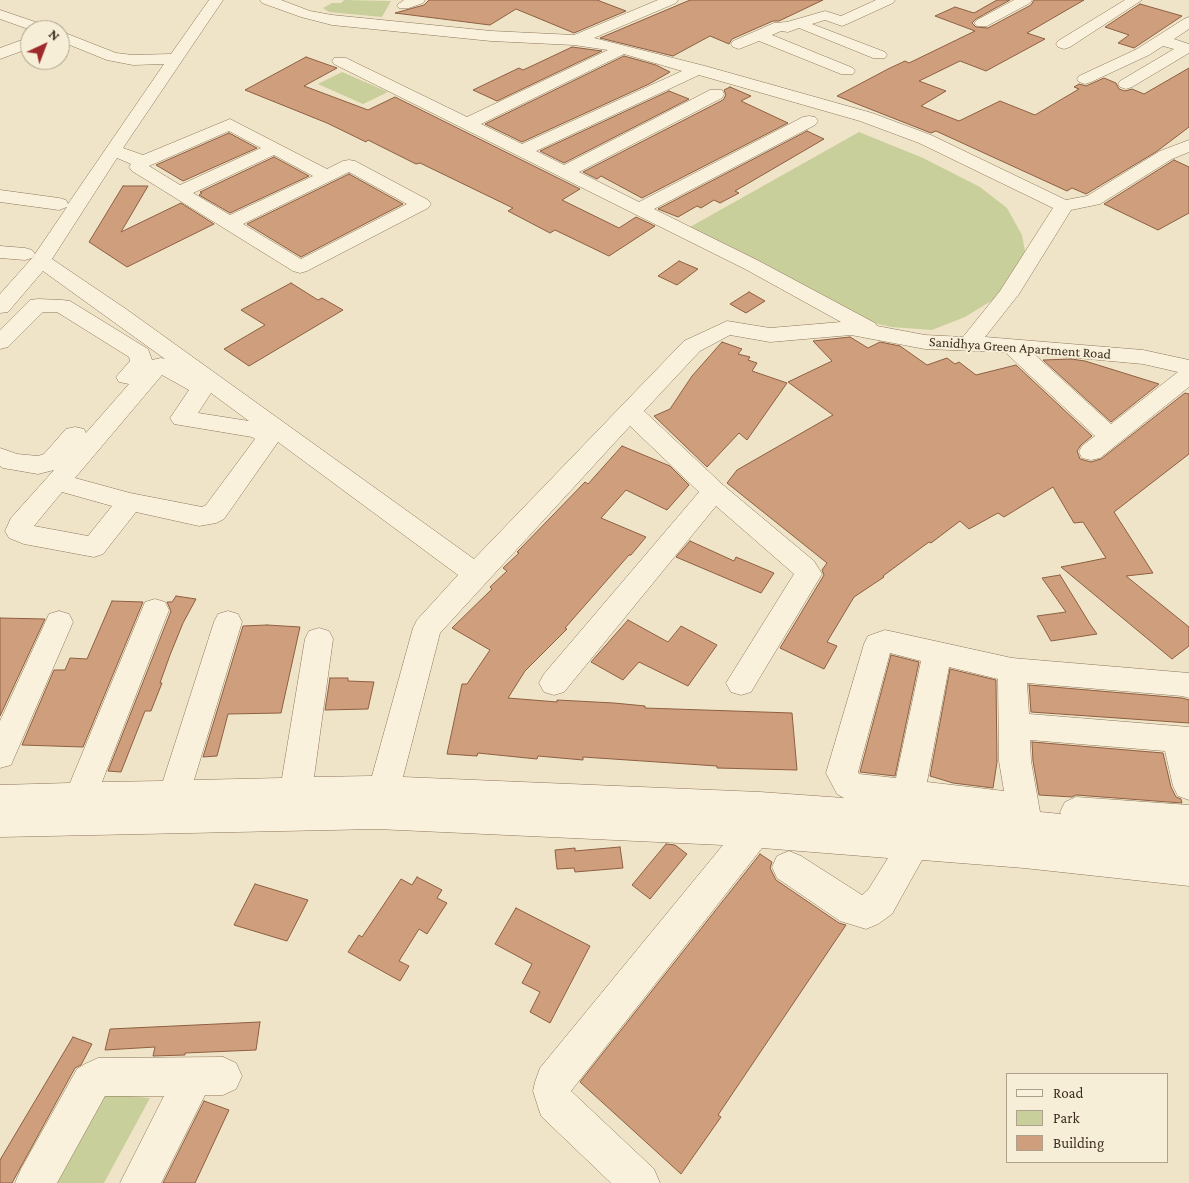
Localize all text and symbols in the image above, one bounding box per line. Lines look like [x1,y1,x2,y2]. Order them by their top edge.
north arrow [20,20,70,70]
text: N [46,26,63,44]
street label: Sanidhya Green Apartment Road [928,333,1112,363]
legend [1006,1073,1169,1163]
text: Road [1053,1085,1083,1101]
text: Park [1053,1110,1080,1126]
text: Building [1053,1135,1104,1151]

